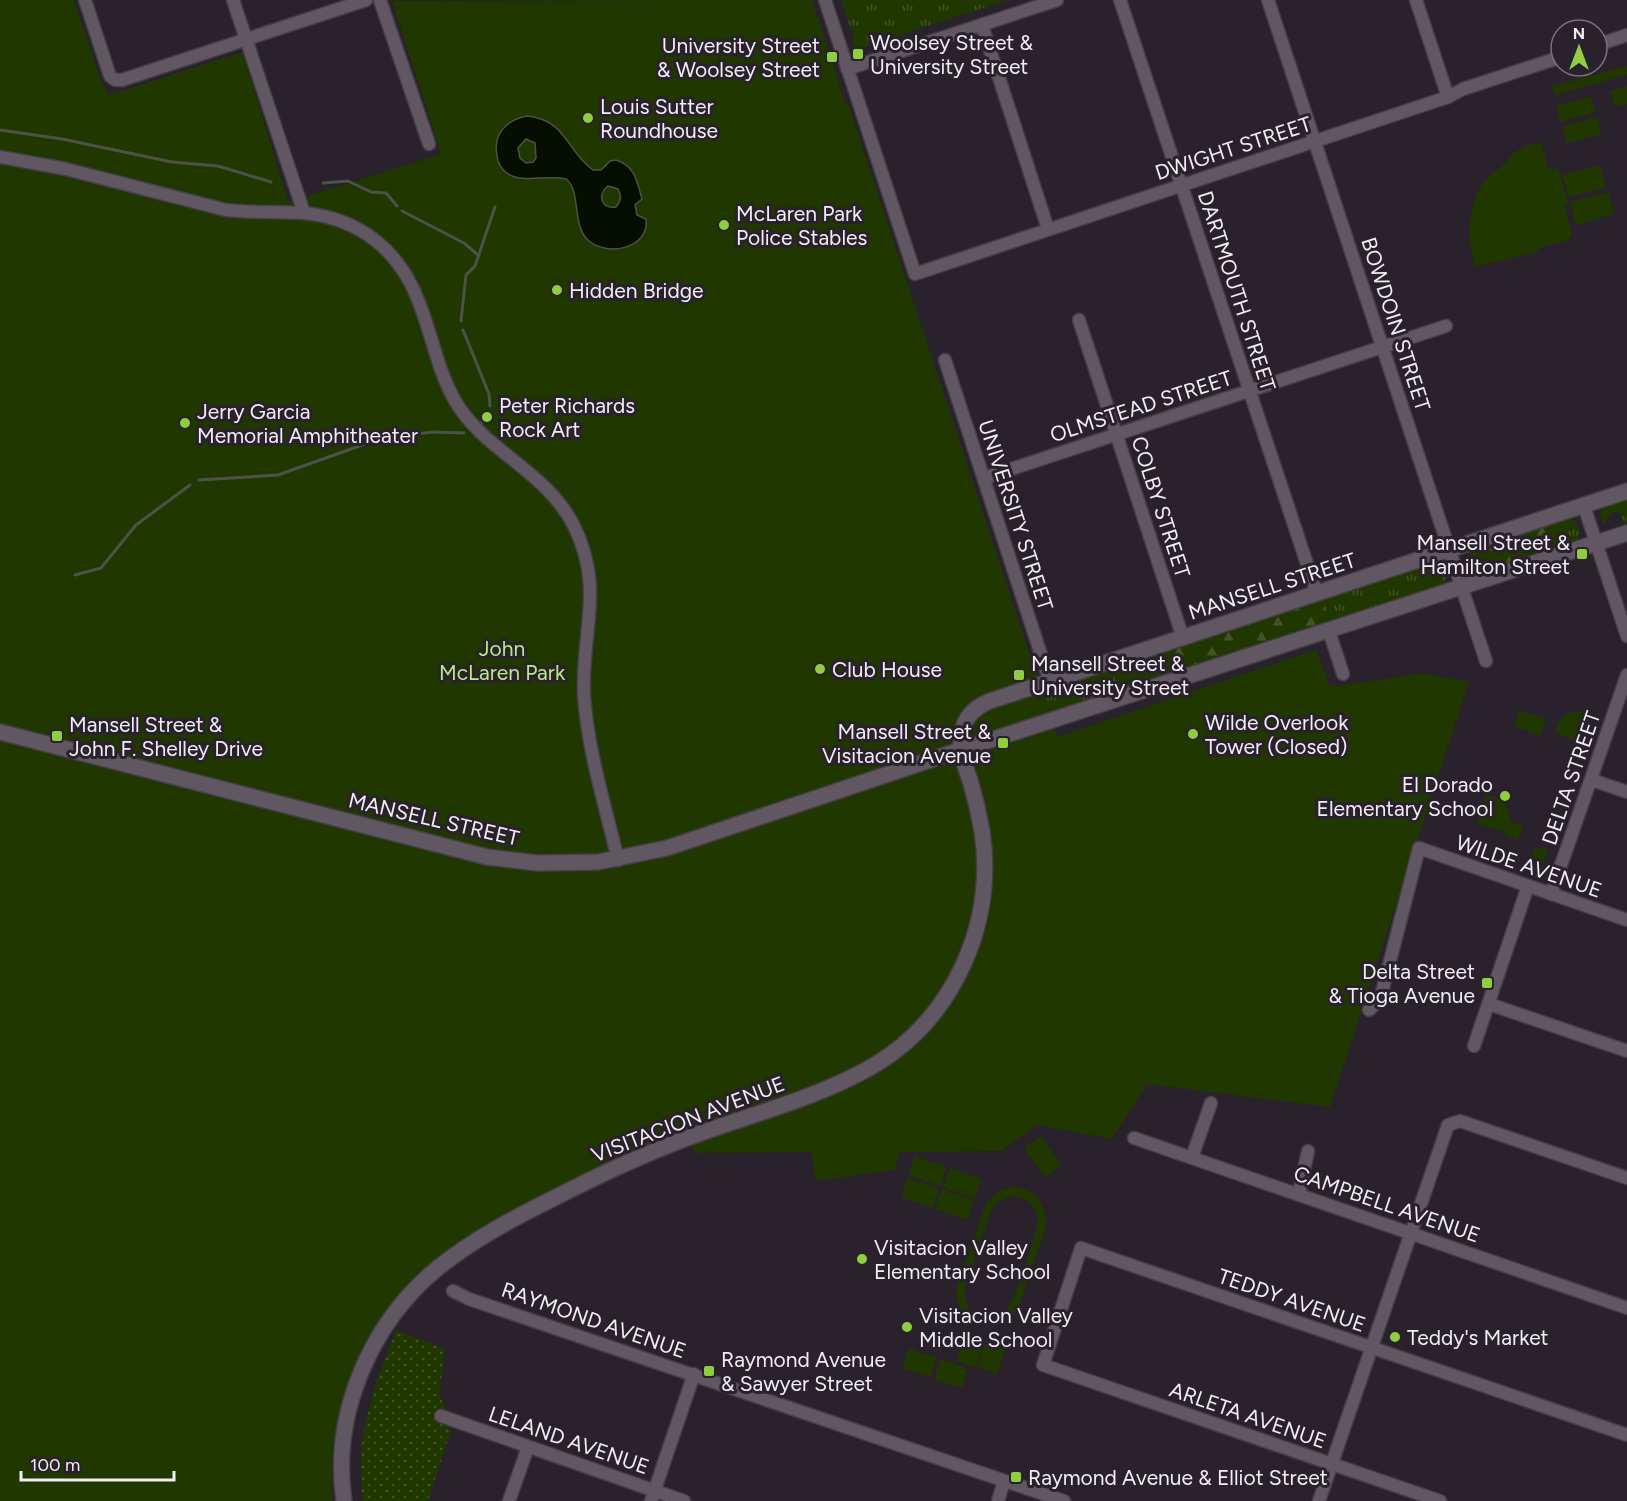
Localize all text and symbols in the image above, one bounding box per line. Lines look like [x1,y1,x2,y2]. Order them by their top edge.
north arrow [1549,18,1609,78]
text: N [1573,24,1585,43]
place label: Woolsey Street & University Street [870,30,1033,79]
place label: University Street & Woolsey Street [657,33,820,82]
marker: Woolsey Street & University Street [851,47,865,61]
marker: University Street & Woolsey Street [825,50,839,64]
place label: Louis Sutter Roundhouse [600,94,718,143]
marker: Louis Sutter Roundhouse [581,111,595,125]
street label: DWIGHT STREET [1152,111,1315,185]
street label: DARTMOUTH STREET [1193,188,1281,394]
place label: McLaren Park Police Stables [736,201,867,250]
marker: McLaren Park Police Stables [717,218,731,232]
street label: BOWDOIN STREET [1356,234,1436,414]
place label: Hidden Bridge [569,278,704,303]
marker: Hidden Bridge [550,283,564,297]
street label: OLMSTEAD STREET [1047,365,1236,447]
place label: Peter Richards Rock Art [499,393,635,442]
place label: Jerry Garcia Memorial Amphitheater [197,399,418,448]
marker: Peter Richards Rock Art [480,410,494,424]
marker: Jerry Garcia Memorial Amphitheater [178,416,192,430]
street label: UNIVERSITY STREET [973,416,1059,614]
street label: COLBY STREET [1126,433,1196,581]
place label: Mansell Street & Hamilton Street [1417,530,1570,579]
street label: MANSELL STREET [1185,547,1359,625]
marker: Mansell Street & Hamilton Street [1575,547,1589,561]
park label: John McLaren Park [439,636,566,685]
place label: Mansell Street & University Street [1031,651,1189,700]
place label: Club House [832,657,942,682]
marker: Club House [813,662,827,676]
marker: Mansell Street & University Street [1012,668,1026,682]
street label: DELTA STREET [1536,707,1606,848]
place label: Wilde Overlook Tower (Closed) [1205,710,1349,759]
place label: Mansell Street & John F. Shelley Drive [69,712,263,761]
place label: Mansell Street & Visitacion Avenue [822,719,991,768]
marker: Wilde Overlook Tower (Closed) [1186,727,1200,741]
marker: Mansell Street & John F. Shelley Drive [50,729,64,743]
marker: Mansell Street & Visitacion Avenue [996,736,1010,750]
place label: El Dorado Elementary School [1317,772,1493,821]
street label: MANSELL STREET [346,787,522,851]
marker: El Dorado Elementary School [1498,789,1512,803]
street label: WILDE AVENUE [1453,829,1605,903]
place label: Delta Street & Tioga Avenue [1328,959,1475,1008]
marker: Delta Street & Tioga Avenue [1480,976,1494,990]
street label: VISITACION AVENUE [588,1071,788,1167]
street label: CAMPBELL AVENUE [1291,1160,1483,1248]
place label: Visitacion Valley Elementary School [874,1235,1050,1284]
marker: Visitacion Valley Elementary School [855,1252,869,1266]
street label: TEDDY AVENUE [1215,1263,1369,1337]
street label: RAYMOND AVENUE [498,1277,690,1363]
place label: Visitacion Valley Middle School [919,1303,1073,1352]
marker: Visitacion Valley Middle School [900,1320,914,1334]
place label: Teddy's Market [1407,1325,1549,1350]
marker: Teddy's Market [1388,1330,1402,1344]
place label: Raymond Avenue & Sawyer Street [721,1347,886,1396]
marker: Raymond Avenue & Sawyer Street [702,1364,716,1378]
street label: ARLETA AVENUE [1166,1376,1330,1454]
street label: LELAND AVENUE [485,1401,653,1479]
scale bar [21,1444,174,1482]
text: 100 m [30,1454,80,1476]
place label: Raymond Avenue & Elliot Street [1028,1465,1328,1490]
marker: Raymond Avenue & Elliot Street [1009,1470,1023,1484]

